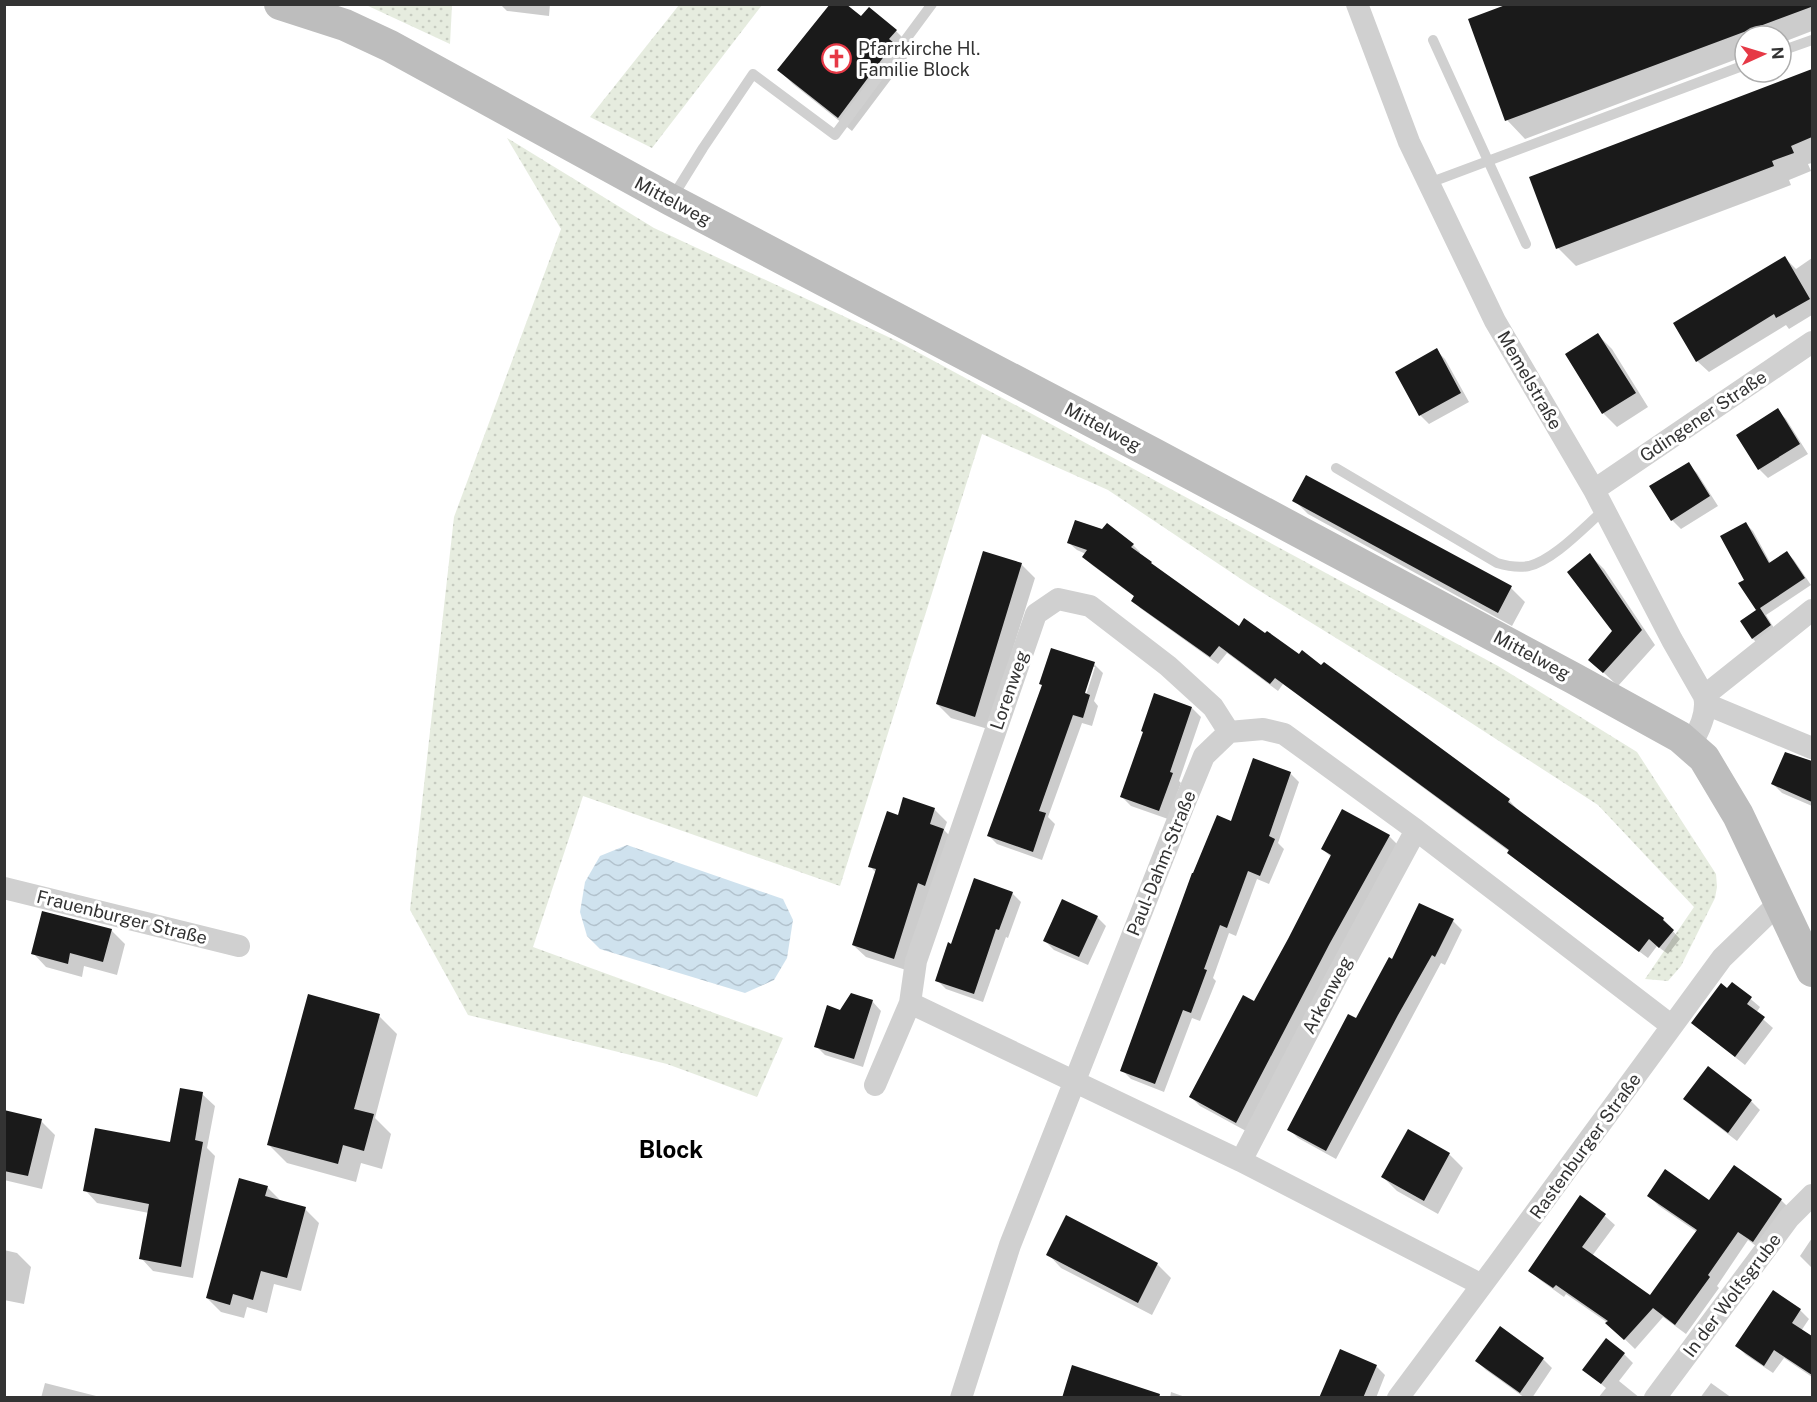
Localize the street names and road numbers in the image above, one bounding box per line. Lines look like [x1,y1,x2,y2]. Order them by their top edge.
street label: Mittelweg [631,172,715,230]
street label: Memelstraße [1493,327,1567,433]
street label: Gdingener Straße [1636,366,1770,466]
street label: Mittelweg [1061,398,1145,456]
street label: Mittelweg [1490,626,1574,684]
street label: Lorenweg [986,648,1032,732]
street label: Paul-Dahm-Straße [1122,787,1200,939]
street label: Frauenburger Straße [35,886,209,948]
street label: Arkenweg [1298,953,1356,1037]
street label: Rastenburger Straße [1525,1069,1645,1223]
street label: In der Wolfsgrube [1679,1229,1785,1361]

